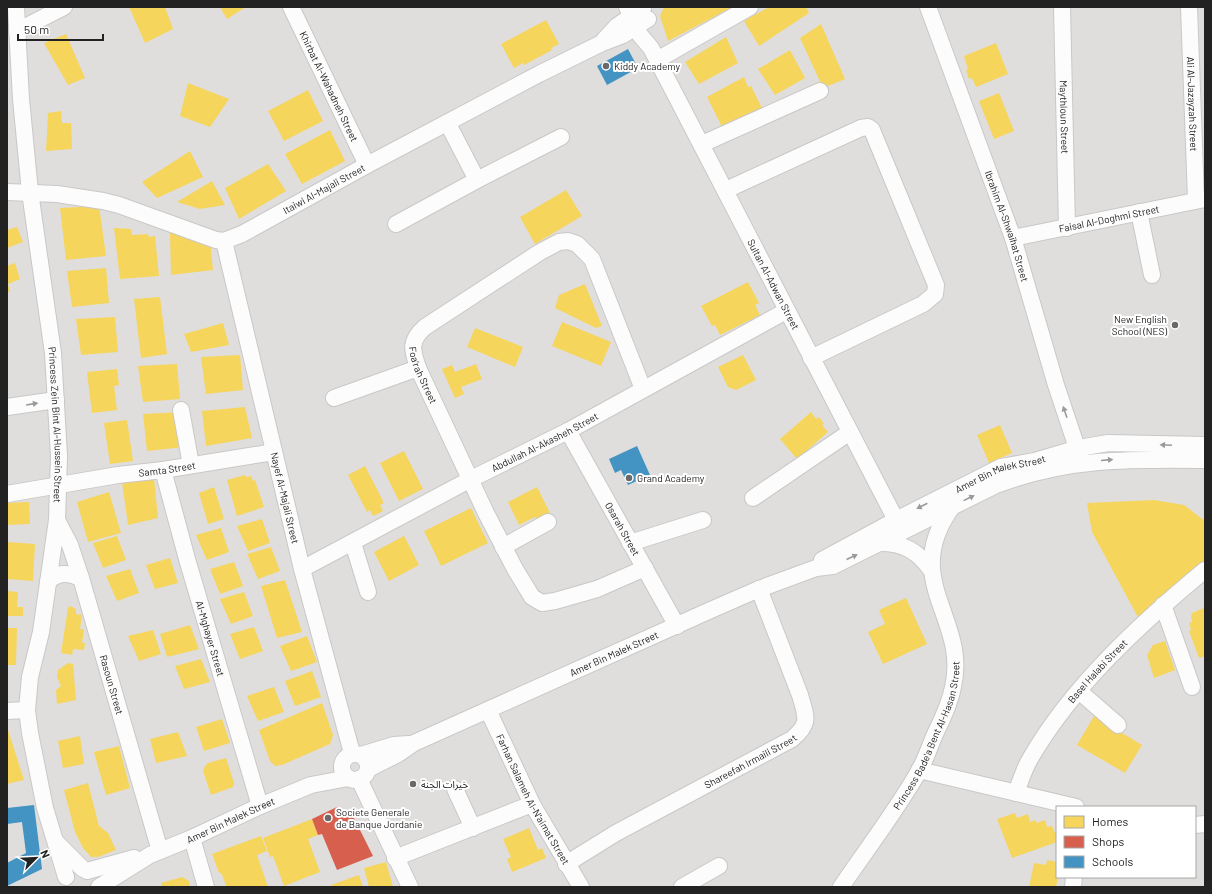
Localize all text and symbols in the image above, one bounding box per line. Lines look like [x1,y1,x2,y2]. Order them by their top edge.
scale bar [18,16,103,42]
text: 50 m [24,22,49,36]
street label: Khirbat Al-Wahadneh Street [297,29,361,144]
street label: Ali Al-Jazayzah Street [1185,56,1200,152]
place label: Kiddy Academy [614,60,680,72]
marker: Kiddy Academy [601,61,611,71]
street label: Maythloun Street [1058,80,1071,154]
street label: Itaiwi Al-Majali Street [281,161,367,216]
street label: Ibrahim Al-Shwaihat Street [983,169,1032,283]
street label: Faisal Al-Doghmi Street [1058,202,1161,235]
street label: Sultan Al-Adwan Street [745,237,802,332]
place label: New English School (NES) [1112,313,1167,337]
marker: New English School (NES) [1170,320,1180,330]
street label: Princess Zein Bint Al-Hussein Street [46,346,65,503]
street label: Foa‘rah Street [407,346,440,406]
one-way arrow [26,401,38,407]
one-way arrow [1062,405,1068,417]
street label: Abdullah Al-Akasheh Street [489,409,600,474]
one-way arrow [1160,441,1172,448]
street label: Nayef Al-Majali Street [268,451,302,545]
street label: Amer Bin Malek Street [953,452,1047,495]
one-way arrow [1100,457,1113,464]
street label: Samta Street [138,459,197,479]
place label: Grand Academy [637,472,705,484]
marker: Grand Academy [624,473,634,483]
one-way arrow [963,495,974,502]
street label: Osarah Street [603,500,643,558]
one-way arrow [916,503,928,509]
one-way arrow [847,554,858,560]
street label: Al-Mghayer Street [194,599,227,678]
street label: Amer Bin Malek Street [568,628,660,678]
street label: Basel Halabi Street [1065,636,1130,705]
street label: Rasoun Street [98,653,126,716]
street label: Princess Bade'a Bent Al-Hasan Street [891,661,961,812]
street label: Shareefah Irmaili Street [702,731,799,791]
street label: Farhan Salameh Al-N'aimat Street [494,732,572,867]
place label: خيرات الجنة [421,778,468,791]
marker: خيرات الجنة [408,779,418,789]
street label: Amer Bin Malek Street [185,795,277,846]
place label: Societe Generale de Banque Jordanie [336,806,422,830]
legend [1056,806,1196,878]
marker: Societe Generale de Banque Jordanie [323,813,333,823]
text: Homes [1092,814,1129,828]
text: Shops [1092,834,1125,848]
north arrow [16,838,56,878]
text: N [38,848,53,860]
text: Schools [1092,854,1133,868]

